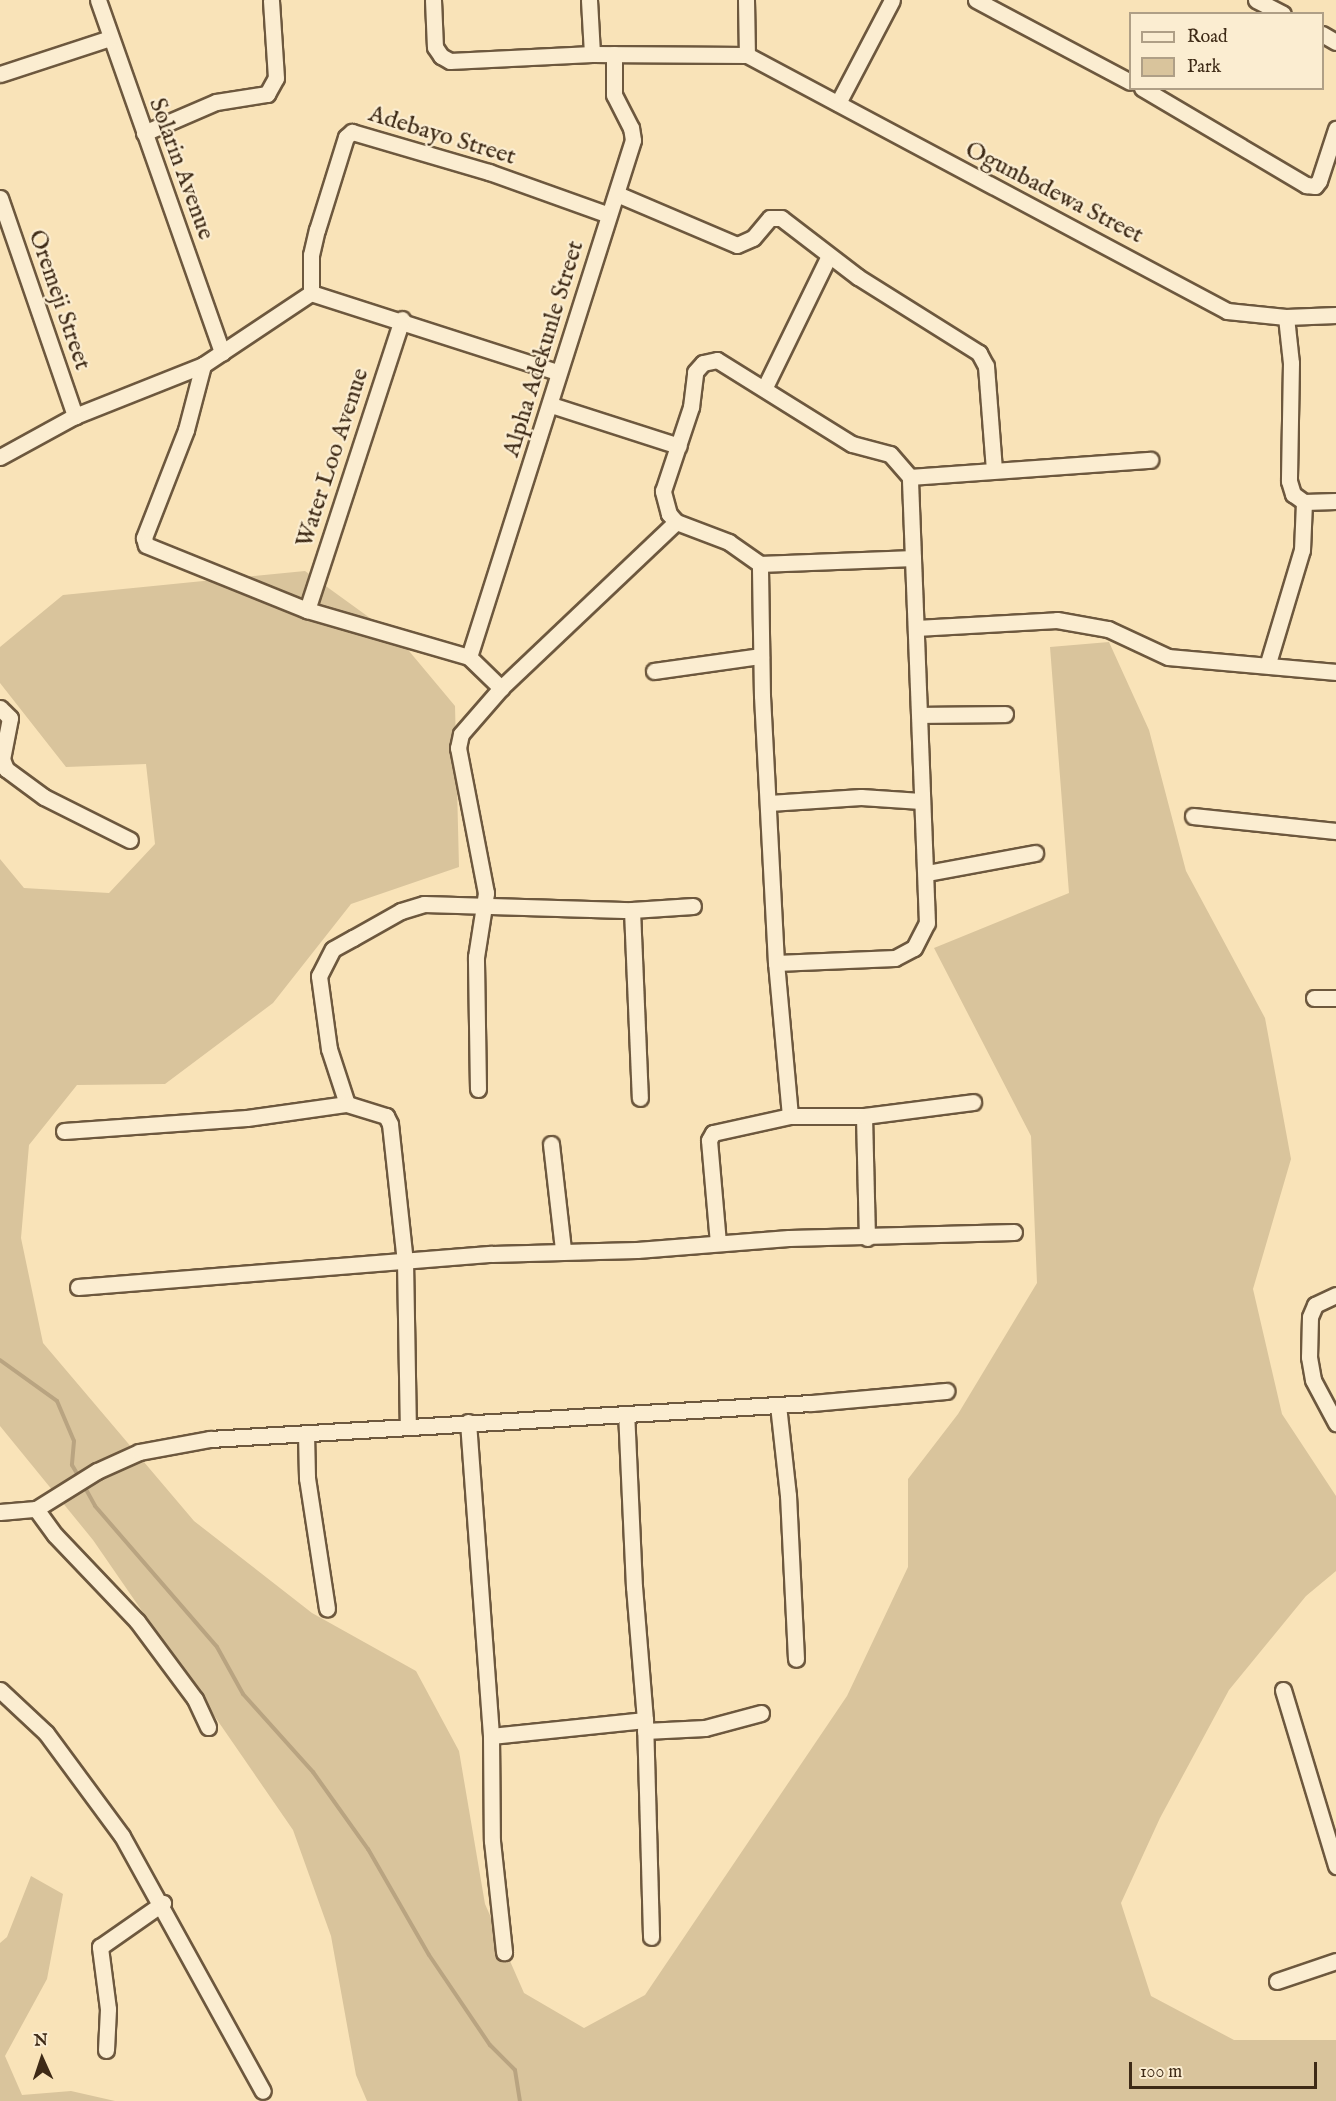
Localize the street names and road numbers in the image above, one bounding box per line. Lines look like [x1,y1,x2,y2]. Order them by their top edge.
street label: Solarin Avenue [142,94,220,244]
street label: Adebayo Street [365,100,519,172]
street label: Ogunbadewa Street [960,136,1148,250]
street label: Oremeji Street [22,226,96,374]
street label: Alpha Adekunle Street [497,237,591,461]
street label: Water Loo Avenue [290,365,376,551]

